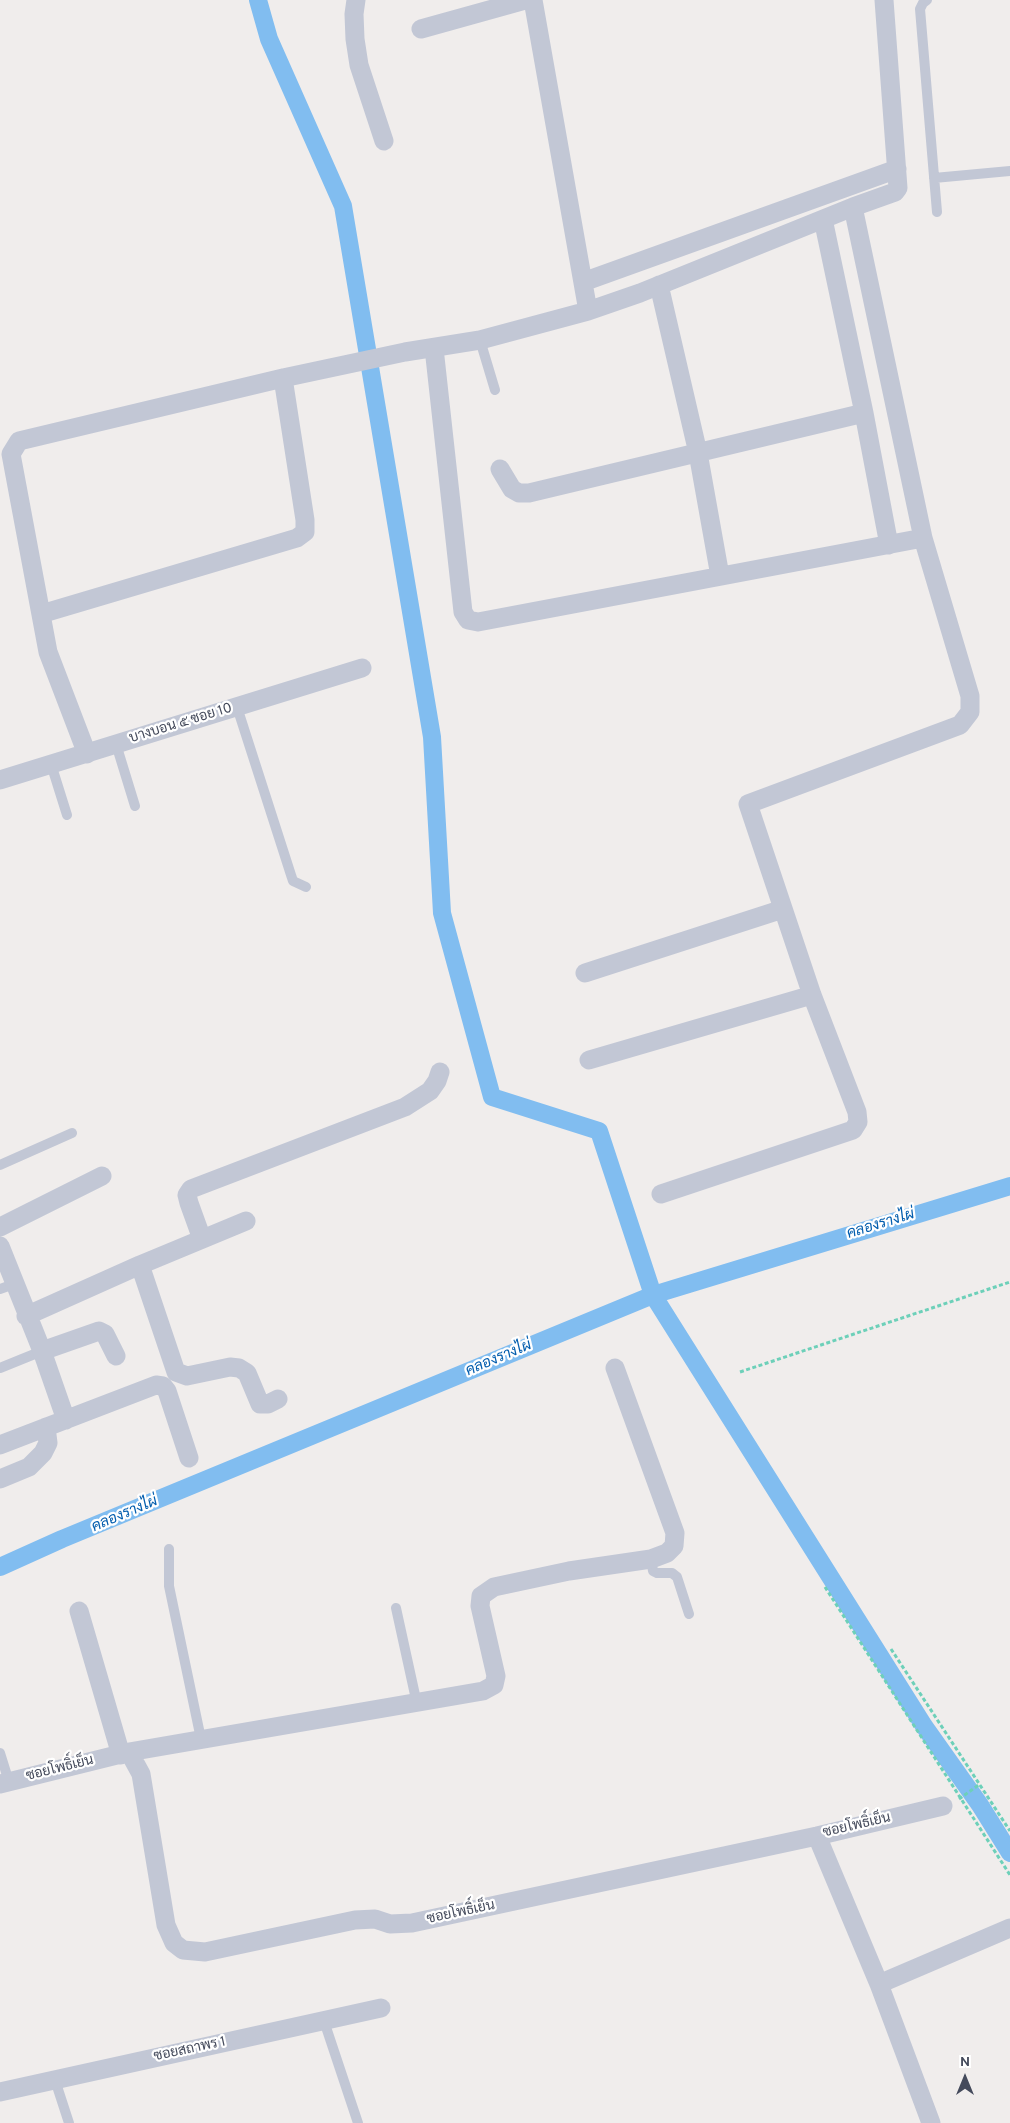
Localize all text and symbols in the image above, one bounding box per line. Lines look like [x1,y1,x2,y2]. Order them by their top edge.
street label: บางบอน ๕ ซอย 10 [127,700,235,748]
water label: คลองรางไผ่ [845,1206,917,1244]
water label: คลองรางไผ่ [463,1337,535,1381]
water label: คลองรางไผ่ [89,1493,161,1537]
street label: ซอยโพธิ์เย็น [24,1752,96,1786]
street label: ซอยโพธิ์เย็น [821,1810,893,1842]
street label: ซอยโพธิ์เย็น [425,1898,497,1928]
street label: ซอยสถาพร 1 [152,2034,228,2066]
north arrow [940,2053,990,2103]
text: N [960,2054,970,2071]

